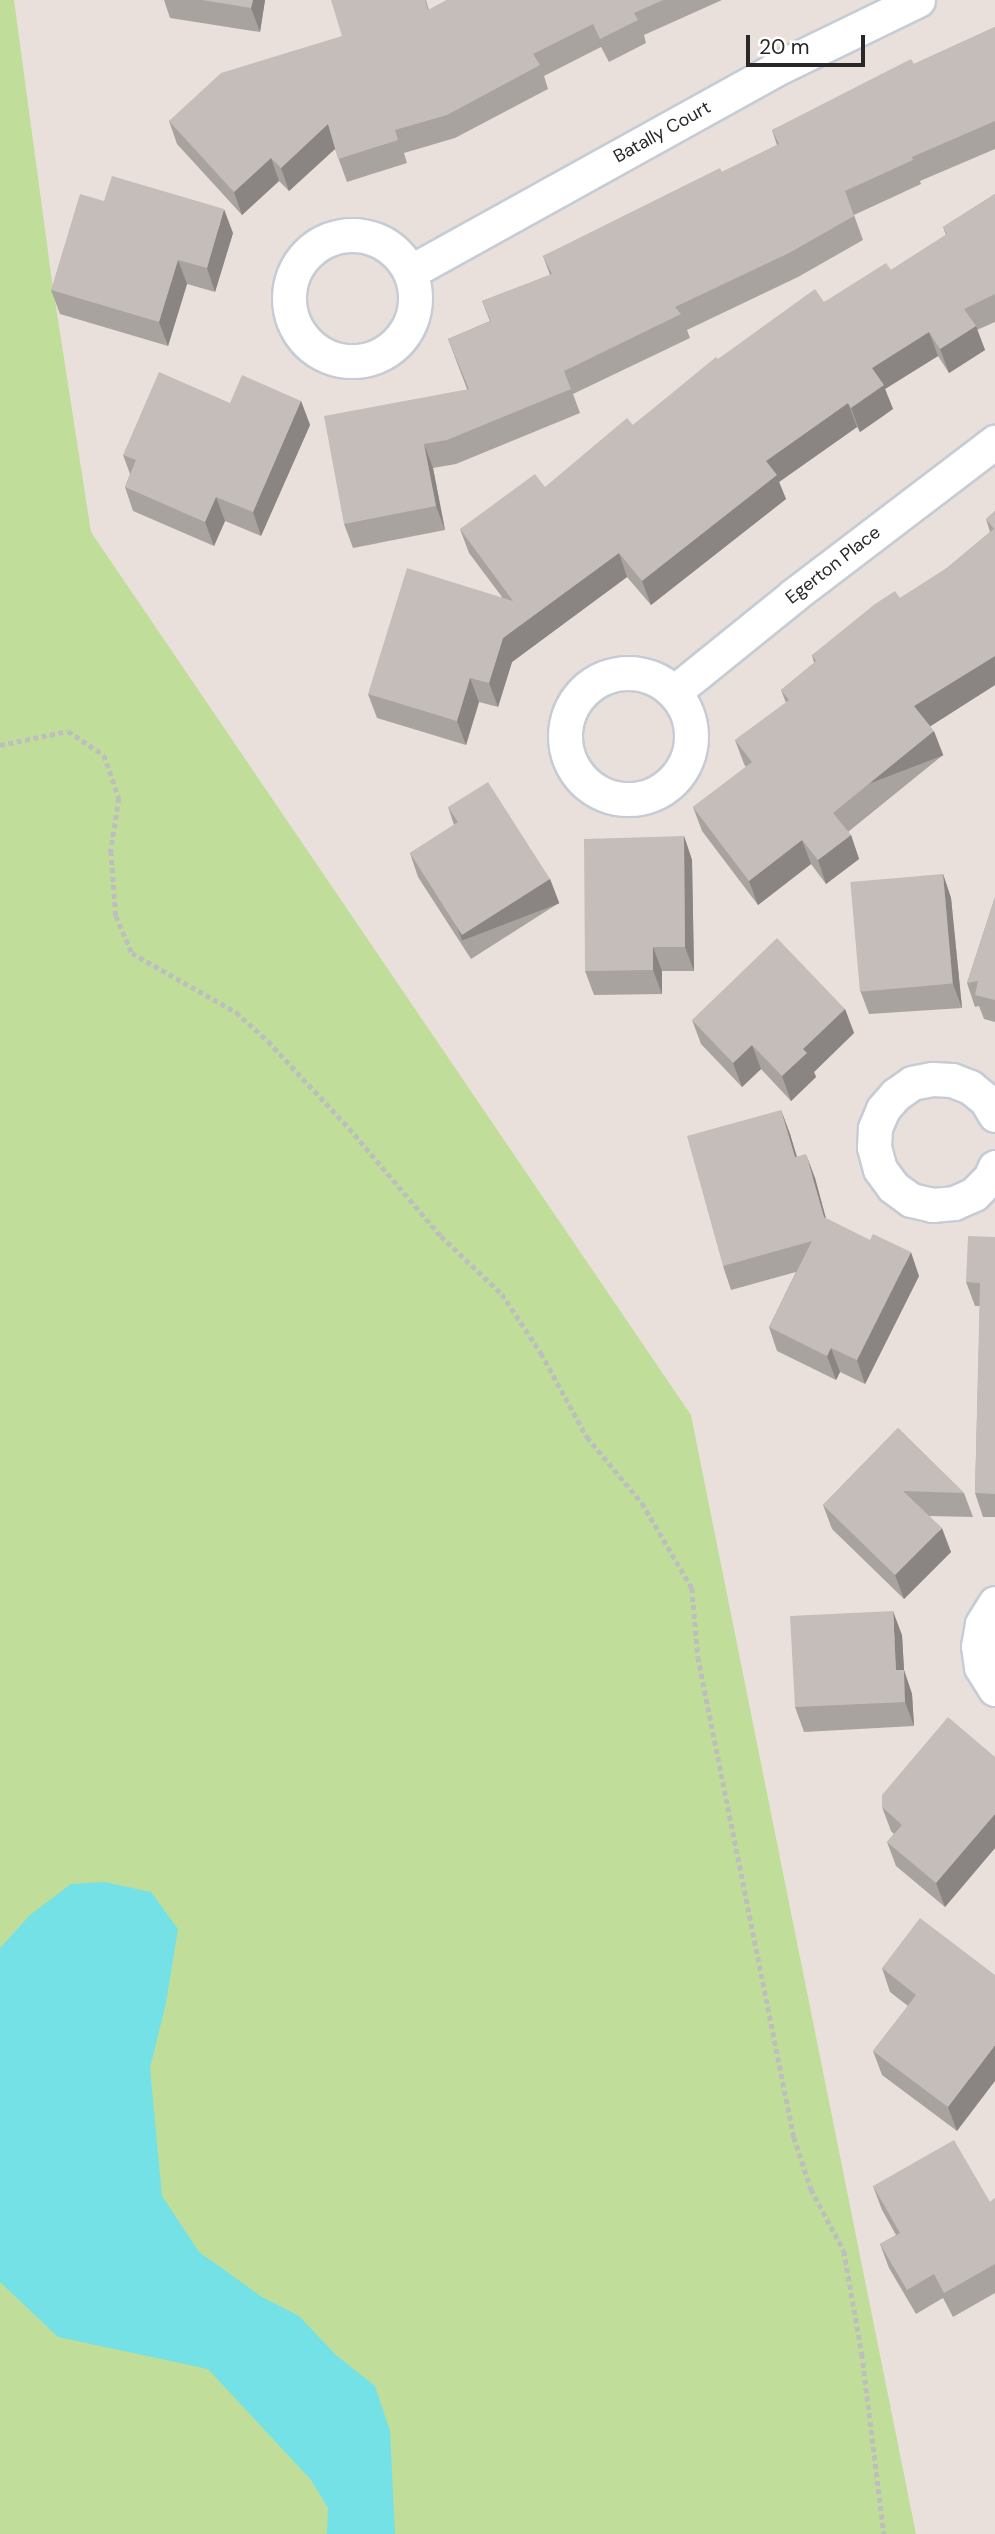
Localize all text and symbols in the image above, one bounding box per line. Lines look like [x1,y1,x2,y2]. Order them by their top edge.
scale bar [750,21,869,65]
text: 20 m [759,33,810,61]
street label: Batally Court [610,96,714,168]
street label: Egerton Place [781,521,885,609]

